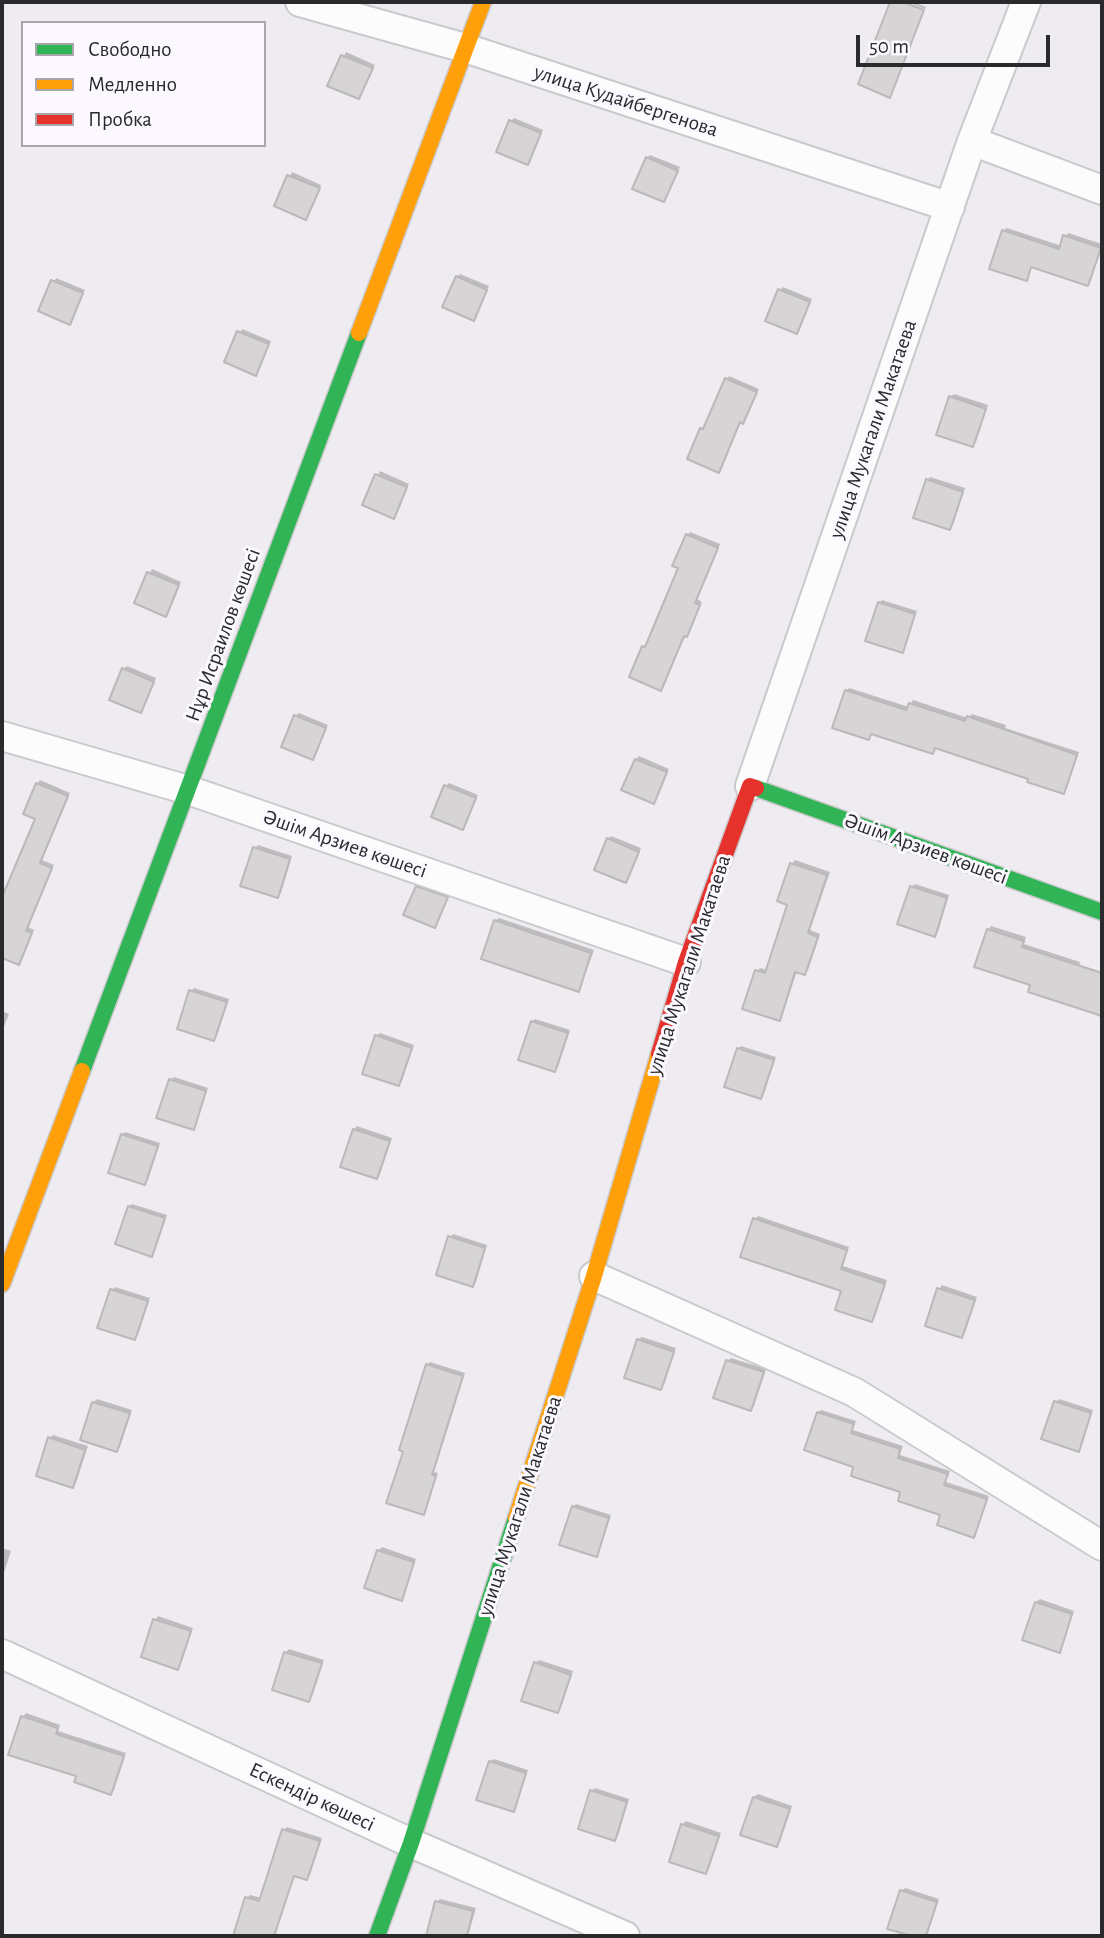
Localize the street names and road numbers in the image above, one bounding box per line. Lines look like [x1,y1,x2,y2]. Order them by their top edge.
street label: улица Кудайбергенова [531,59,721,143]
street label: улица Мукагали Макатаева [824,316,922,542]
street label: Нұр Исраилов көшесі [180,545,266,725]
street label: Әшім Арзиев көшесі [260,804,430,884]
street label: Әшім Арзиев көшесі [841,808,1011,890]
street label: улица Мукагали Макатаева [641,852,737,1078]
street label: улица Мукагали Макатаева [472,1393,568,1619]
street label: Ескендір көшесі [245,1757,379,1837]

